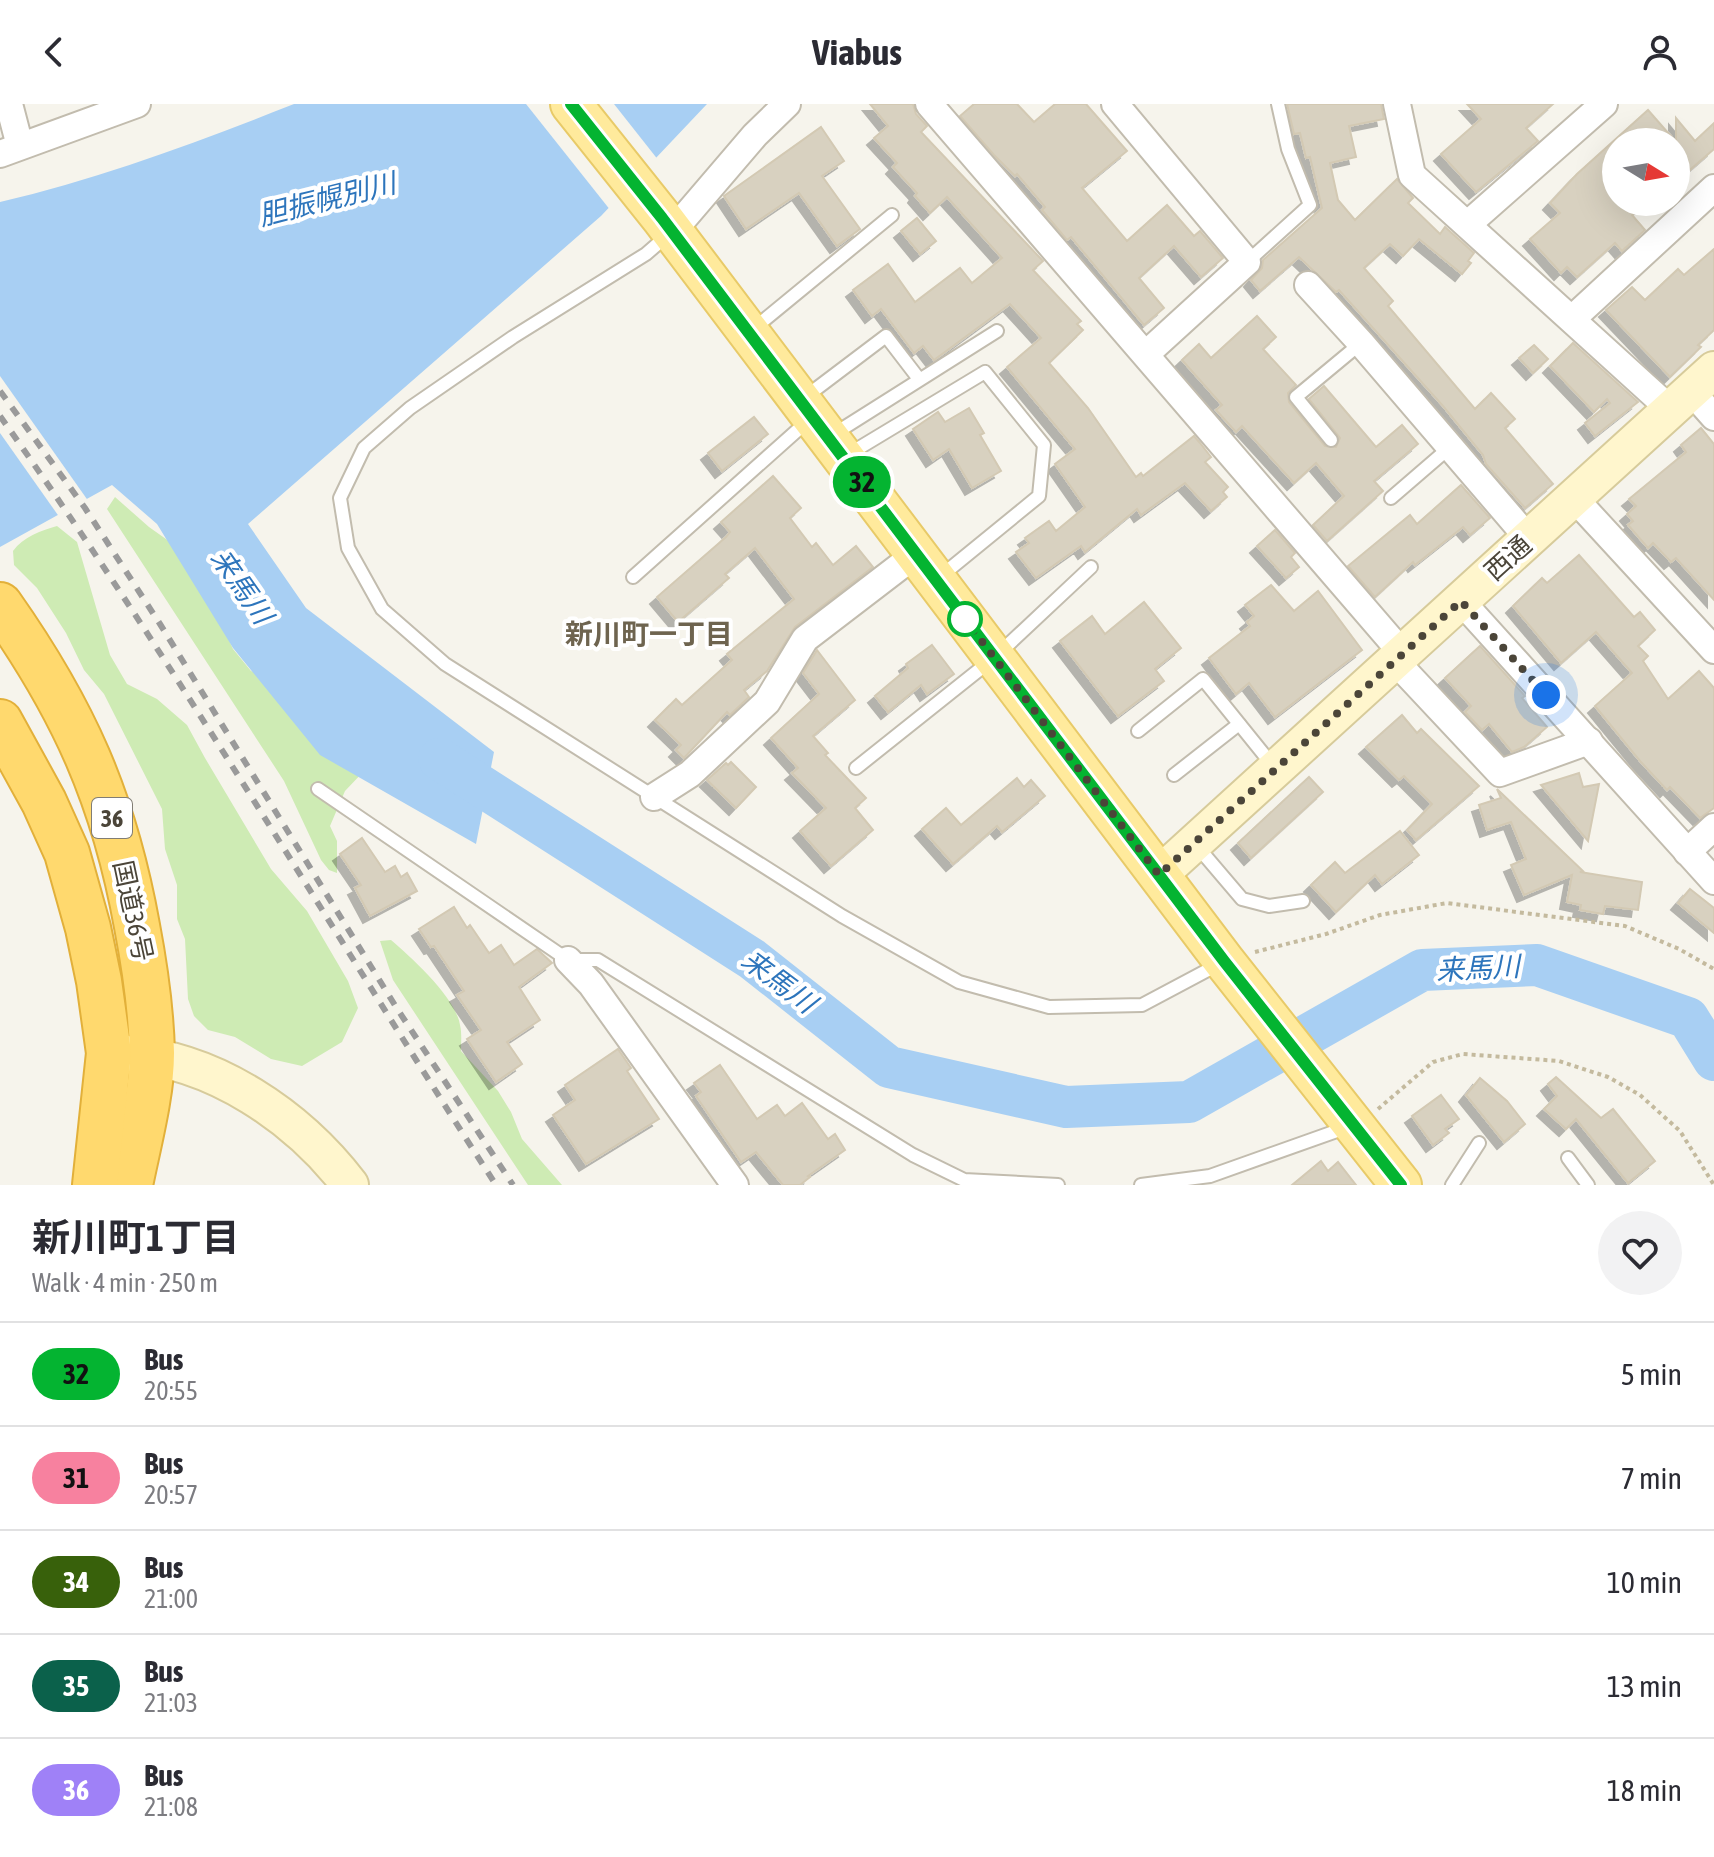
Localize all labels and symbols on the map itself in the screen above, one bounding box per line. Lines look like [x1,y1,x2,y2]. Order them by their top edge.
north arrow [1602,128,1690,216]
water label: 胆振幌別川 [255,166,402,231]
line badge: 32 [826,456,898,508]
street label: 西通 [1479,529,1537,587]
water label: 来馬川 [205,542,281,632]
unlabelled marker [948,602,982,636]
district label: 新川町一丁目 [565,618,733,650]
your location [1526,675,1566,715]
road number: 36 [92,798,132,838]
street label: 国道36号 [108,858,158,964]
water label: 来馬川 [736,943,825,1021]
water label: 来馬川 [1435,950,1524,986]

